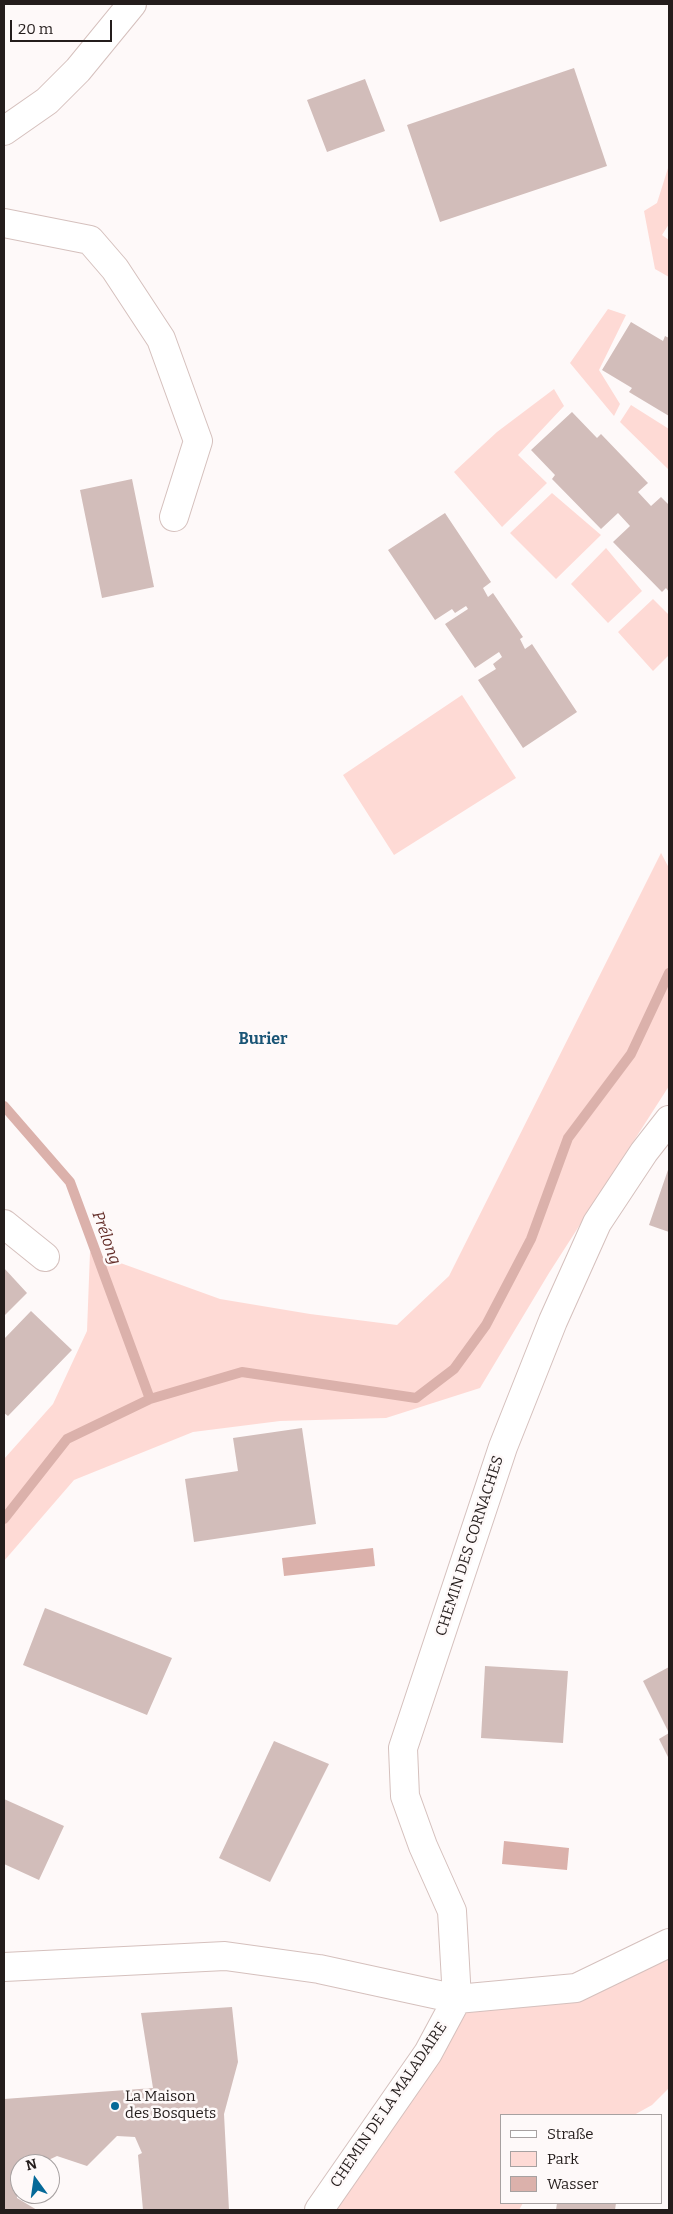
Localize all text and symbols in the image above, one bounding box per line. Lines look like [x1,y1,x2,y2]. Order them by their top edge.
scale bar [12,10,115,42]
text: 20 m [18,20,53,38]
district label: Burier [238,1030,288,1050]
water label: Prélong [87,1209,125,1267]
street label: CHEMIN DES CORNACHES [432,1454,508,1638]
street label: CHEMIN DE LA MALADAIRE [327,2019,451,2191]
place label: La Maison des Bosquets [125,2088,216,2123]
marker: La Maison des Bosquets [109,2100,121,2112]
legend [500,2114,663,2204]
text: Straße [547,2125,593,2143]
text: Park [547,2150,579,2168]
north arrow [10,2154,60,2204]
text: N [24,2155,39,2174]
text: Wasser [547,2175,598,2193]

